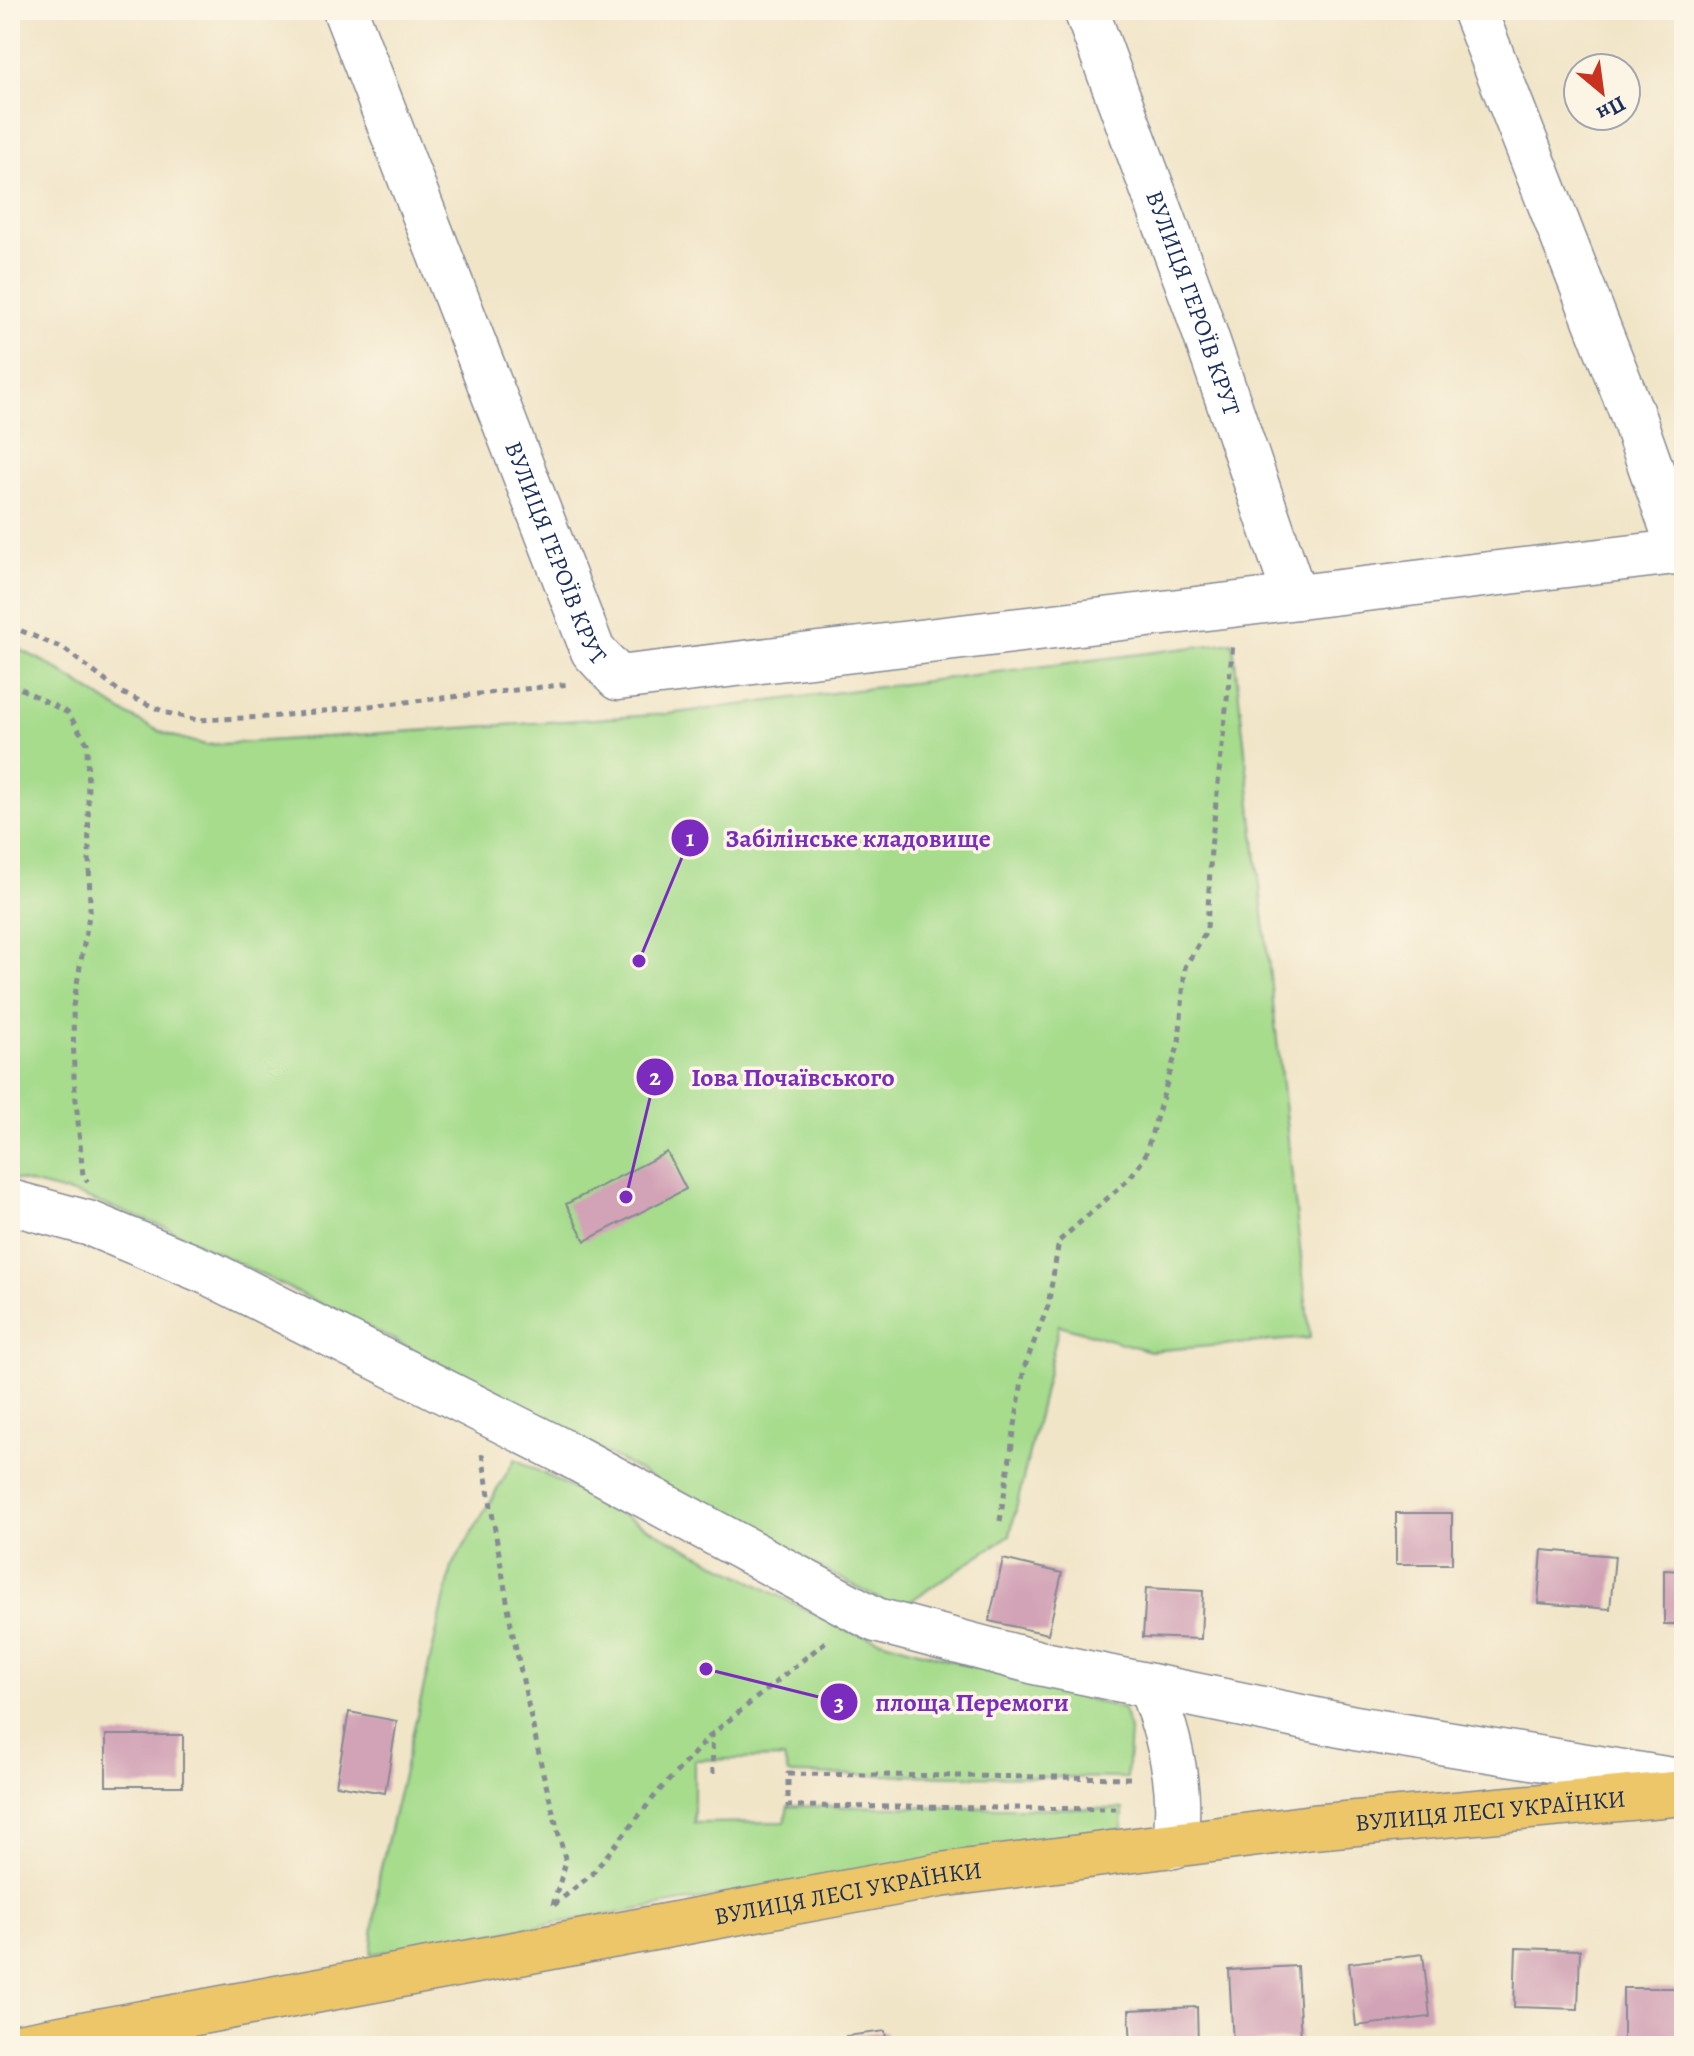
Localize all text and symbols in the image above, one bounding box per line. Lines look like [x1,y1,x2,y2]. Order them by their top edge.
north arrow [1562,52,1642,132]
text: Пн [1591,89,1631,129]
street label: ВУЛИЦЯ ГЕРОЇВ КРУТ [1138,186,1248,420]
street label: ВУЛИЦЯ ГЕРОЇВ КРУТ [497,437,614,671]
callout: Забілінське кладовище [670,813,1007,863]
text: Забілінське кладовище [725,821,991,856]
text: 1 [686,822,695,854]
callout: Іова Почаївського [635,1052,911,1102]
text: Іова Почаївського [691,1060,895,1095]
text: 2 [649,1061,661,1093]
callout: площа Перемоги [819,1677,1085,1727]
text: площа Перемоги [875,1685,1069,1720]
text: 3 [834,1687,844,1719]
street label: ВУЛИЦЯ ЛЕСІ УКРАЇНКИ [1354,1782,1627,1839]
street label: ВУЛИЦЯ ЛЕСІ УКРАЇНКИ [712,1854,984,1933]

